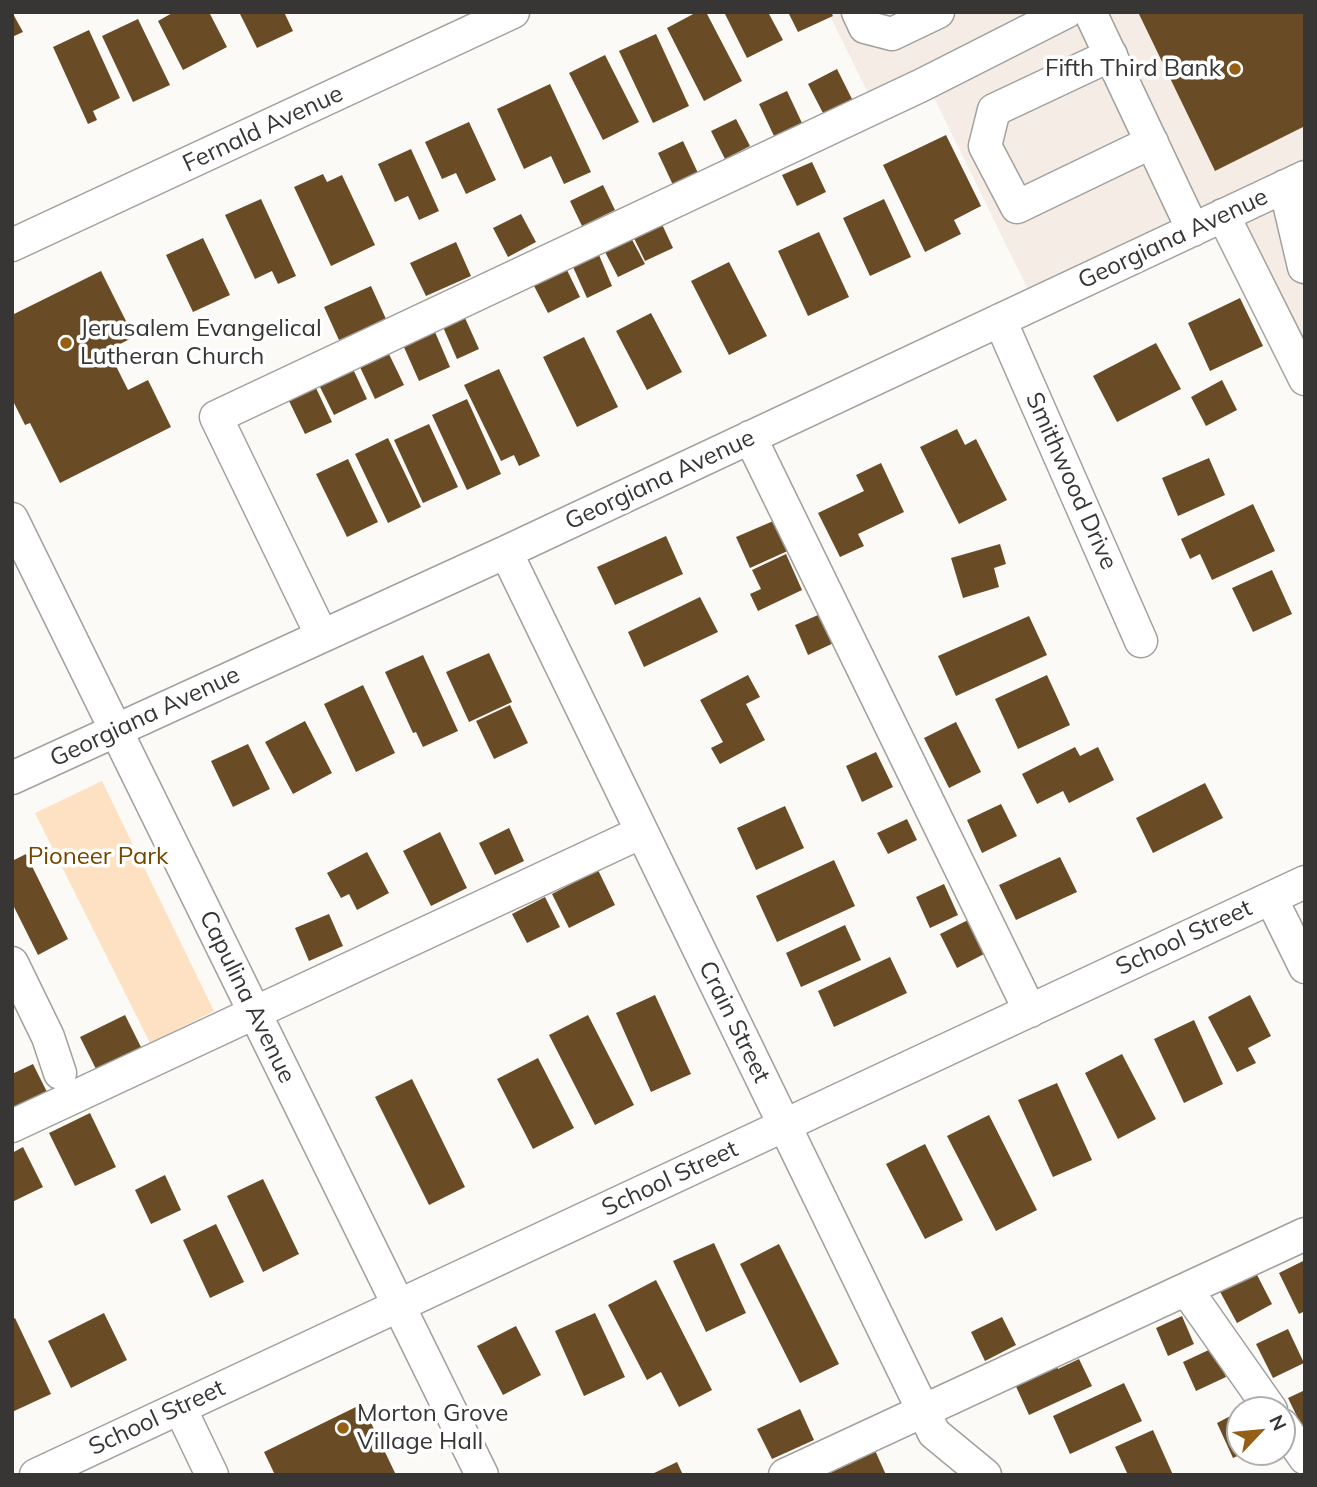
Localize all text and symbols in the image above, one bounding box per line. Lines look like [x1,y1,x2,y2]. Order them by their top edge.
place label: Fifth Third Bank [1045,55,1221,83]
marker: Fifth Third Bank [1227,61,1243,77]
street label: Fernald Avenue [178,79,348,179]
street label: Georgiana Avenue [1074,182,1272,296]
place label: Jerusalem Evangelical Lutheran Church [80,315,322,371]
marker: Jerusalem Evangelical Lutheran Church [58,335,74,351]
street label: Smithwood Drive [1019,388,1123,574]
street label: Georgiana Avenue [561,423,759,537]
street label: Georgiana Avenue [46,660,244,774]
park label: Pioneer Park [28,843,168,871]
street label: School Street [1111,894,1257,982]
street label: Capulina Avenue [193,906,301,1088]
street label: Crain Street [692,956,776,1088]
street label: School Street [597,1135,743,1223]
street label: School Street [84,1374,230,1462]
north arrow [1226,1396,1296,1466]
place label: Morton Grove Village Hall [357,1400,508,1456]
text: N [1264,1411,1292,1434]
marker: Morton Grove Village Hall [335,1420,351,1436]

